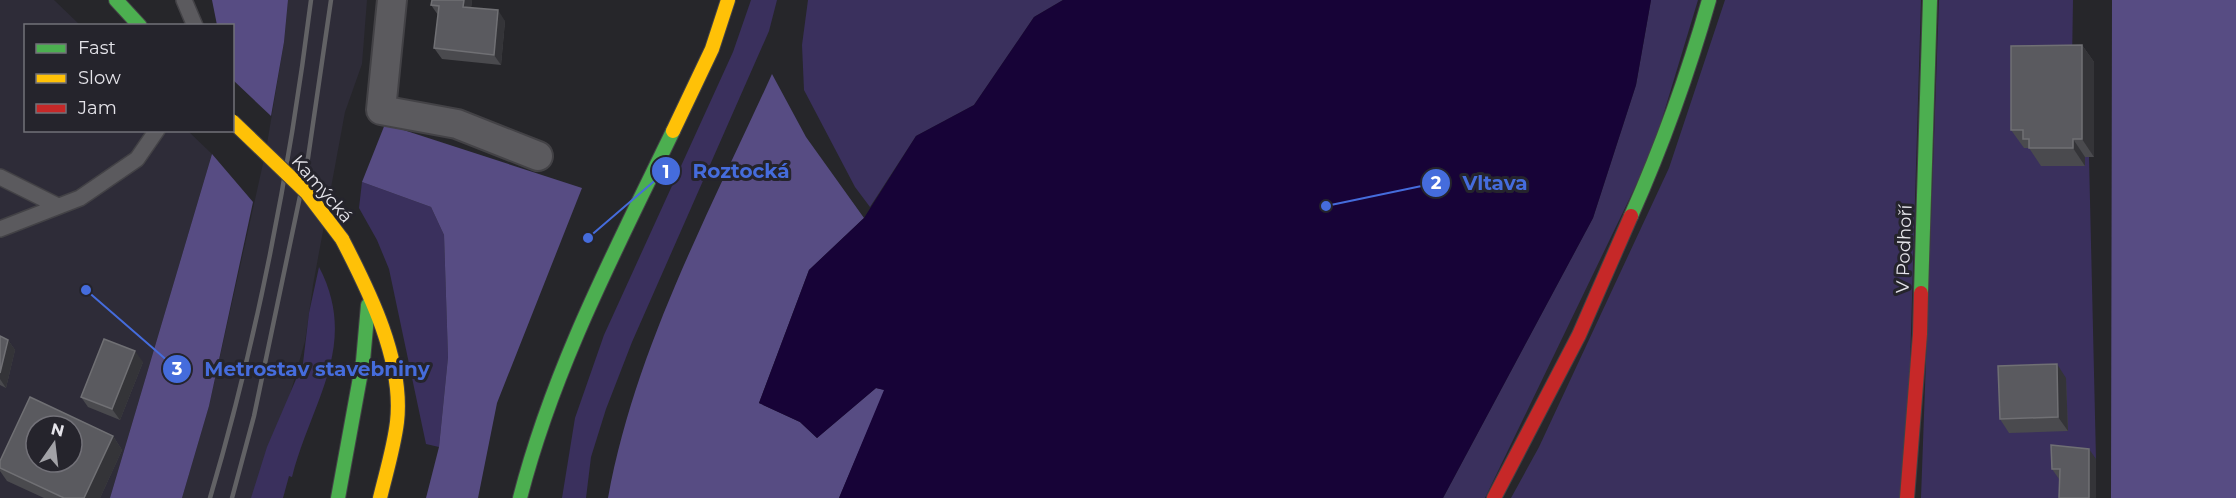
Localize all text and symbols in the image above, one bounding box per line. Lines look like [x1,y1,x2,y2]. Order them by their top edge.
legend [24,24,234,132]
text: Fast [78,37,116,59]
text: Slow [78,67,121,89]
text: Jam [77,97,117,119]
street label: Kamýcká [287,151,357,227]
callout: Roztocká [651,152,802,190]
text: Roztocká [692,159,790,183]
text: 1 [662,161,670,183]
callout: Vltava [1421,164,1540,202]
text: Vltava [1461,171,1528,195]
text: 2 [1431,172,1442,194]
street label: V Podhoří [1891,203,1917,294]
callout: Metrostav stavebniny [162,350,441,388]
text: Metrostav stavebniny [204,357,431,381]
text: 3 [171,358,183,380]
north arrow [24,414,84,474]
text: N [49,419,66,441]

